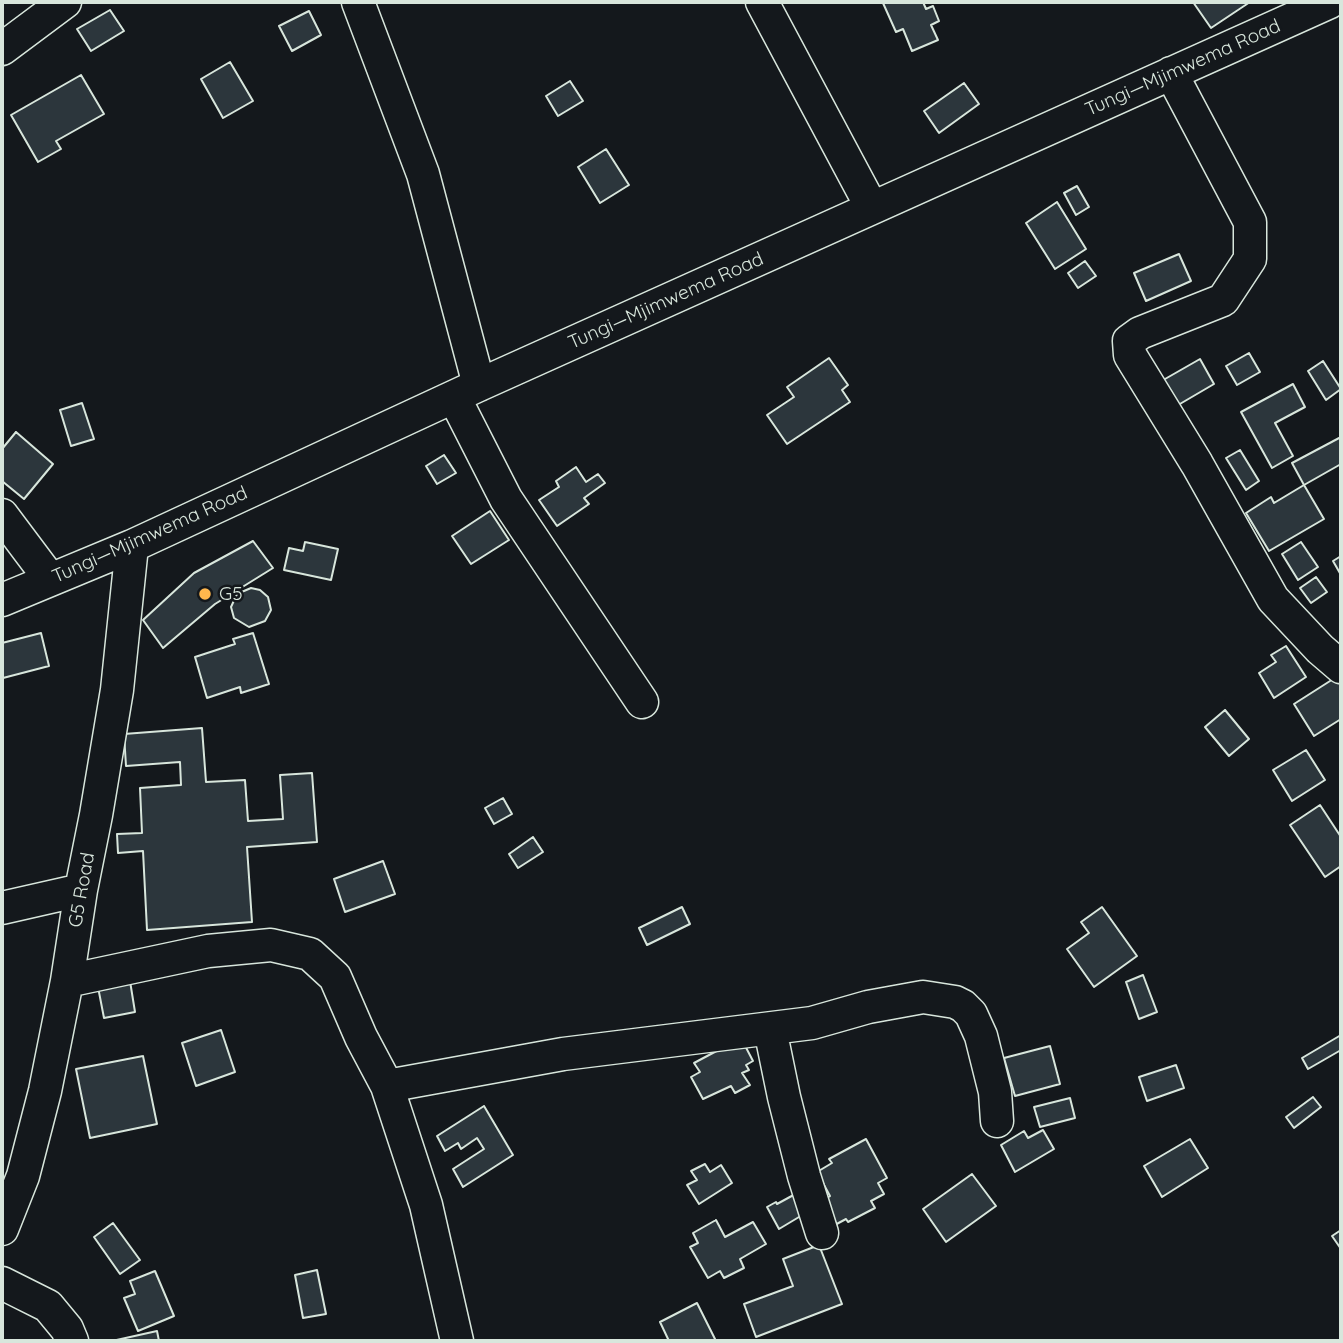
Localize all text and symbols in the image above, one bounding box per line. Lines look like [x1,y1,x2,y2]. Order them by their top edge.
street label: Tungi—Mjimwema Road [1082,15,1284,121]
street label: Tungi—Mjimwema Road [565,248,767,354]
street label: Tungi—Mjimwema Road [49,482,251,588]
place label: G5 [219,583,243,605]
marker: G5 [197,586,213,602]
street label: G5 Road [64,851,100,929]

